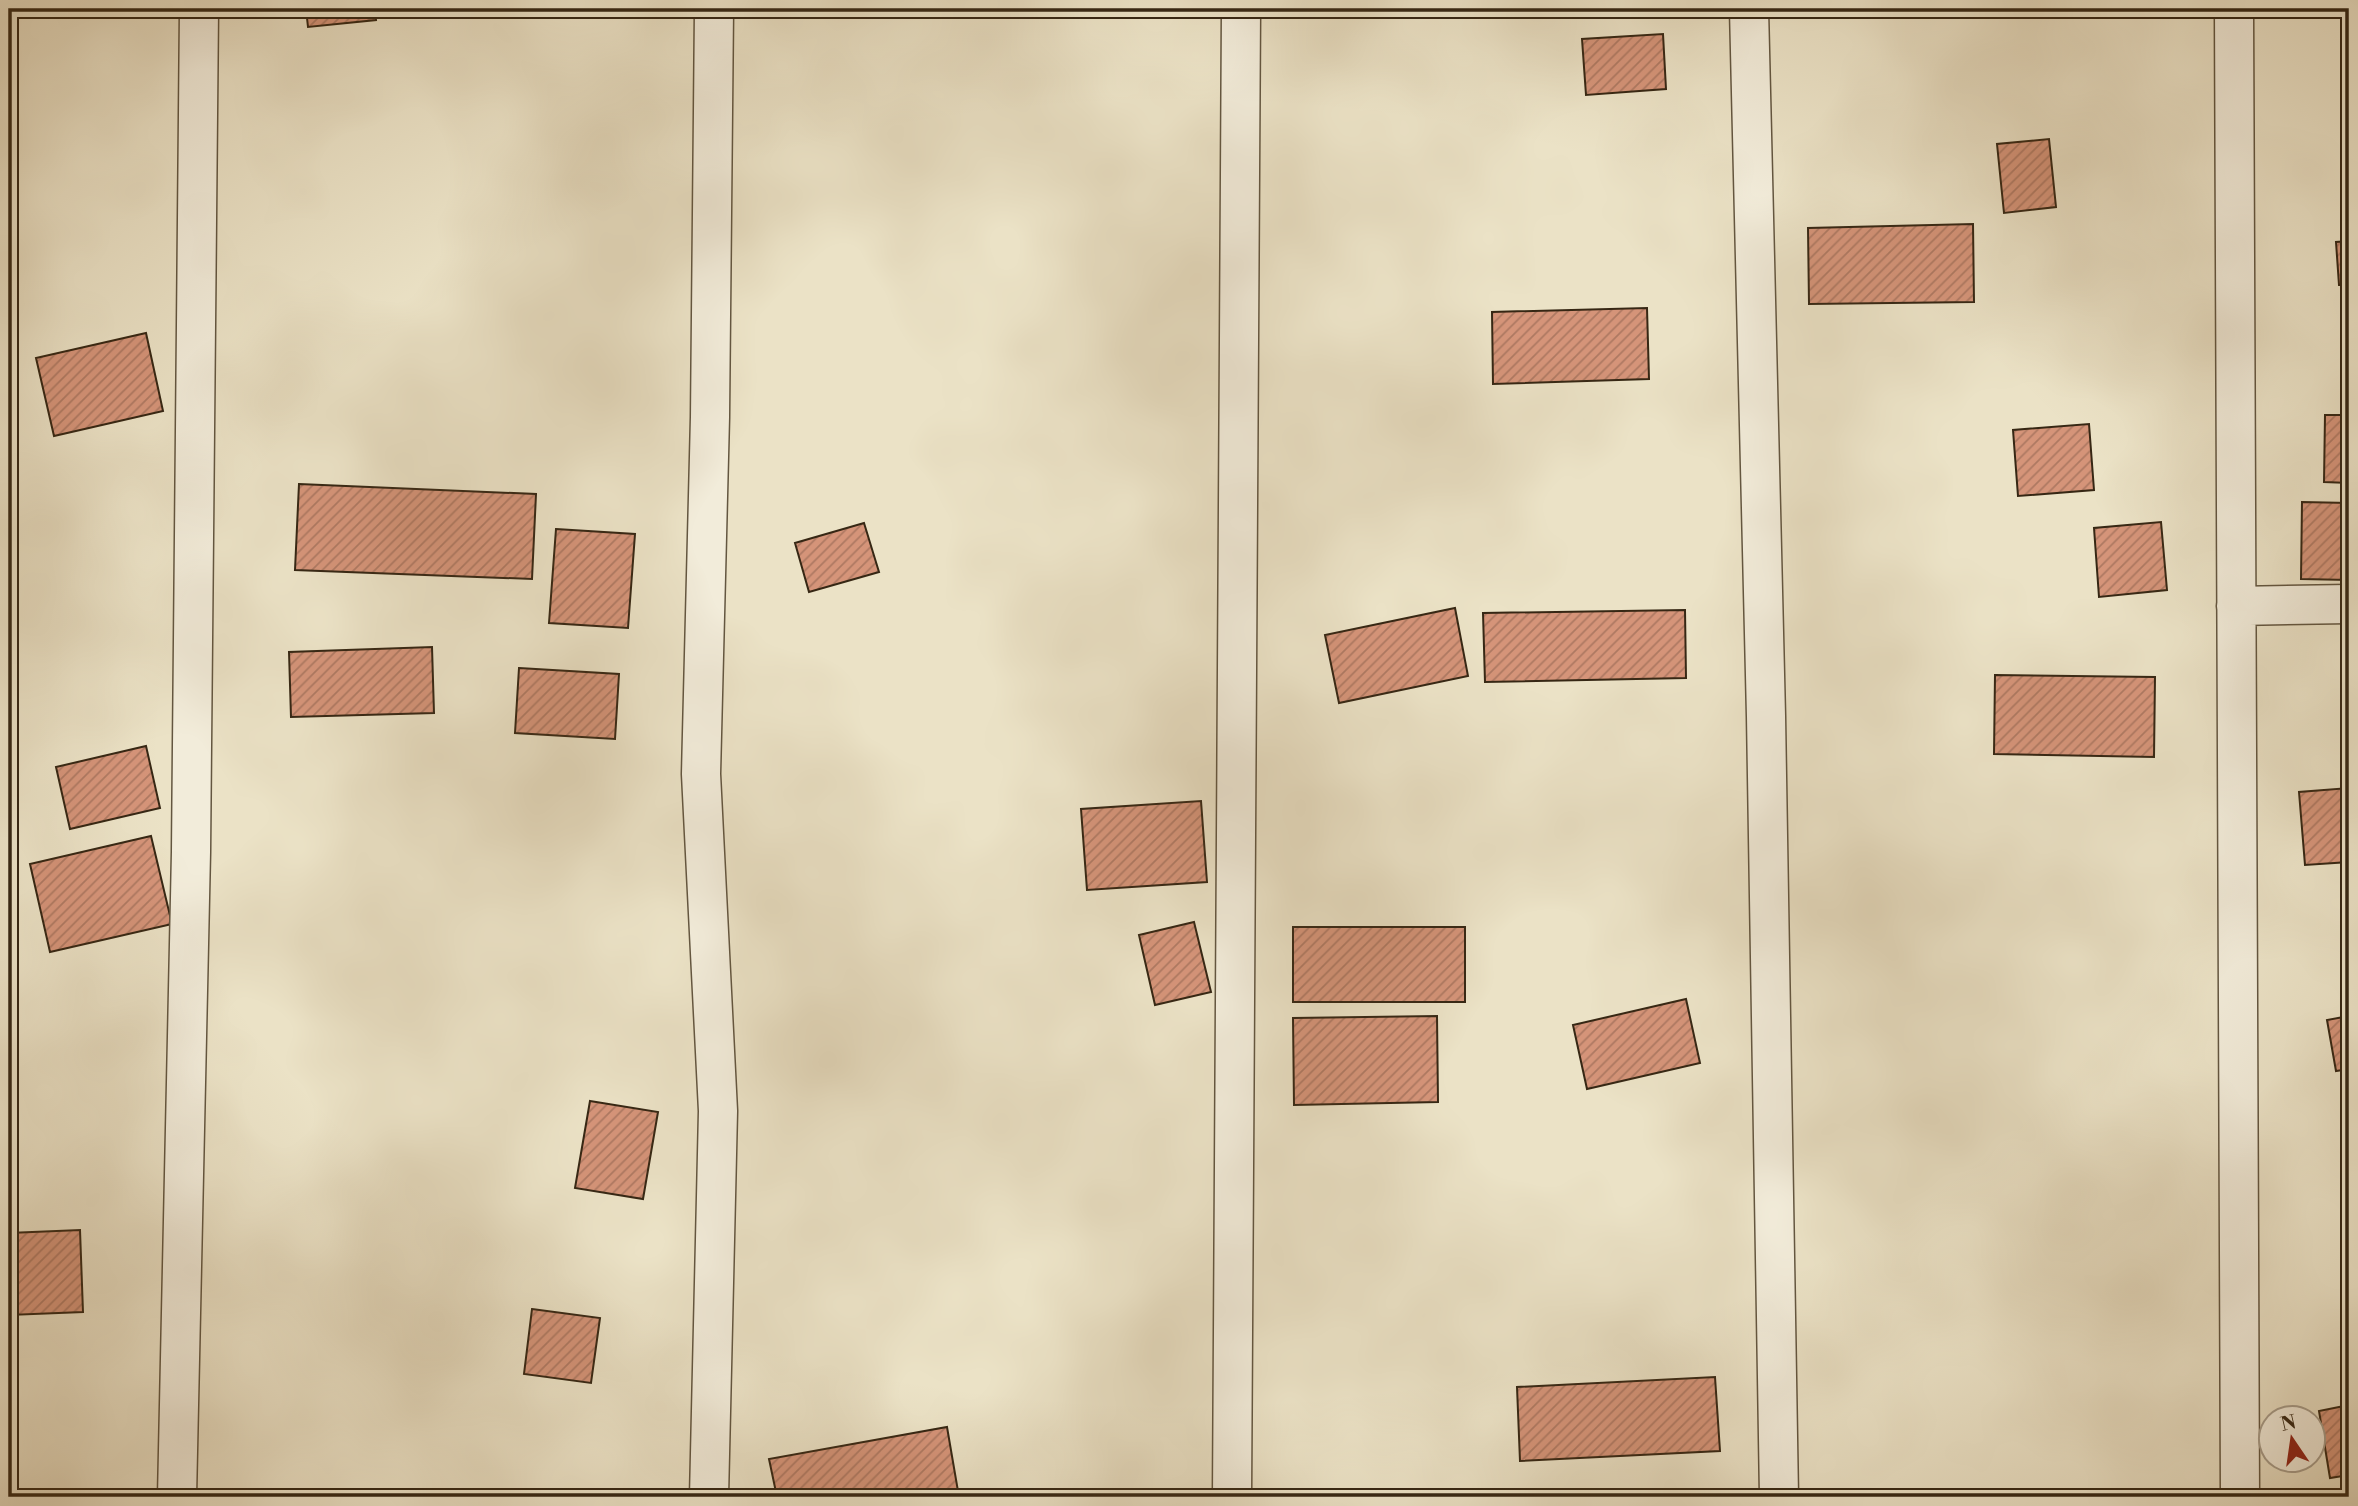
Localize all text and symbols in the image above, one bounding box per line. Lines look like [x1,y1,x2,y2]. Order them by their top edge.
north arrow [2256,1404,2326,1474]
text: N [2278,1410,2298,1437]

